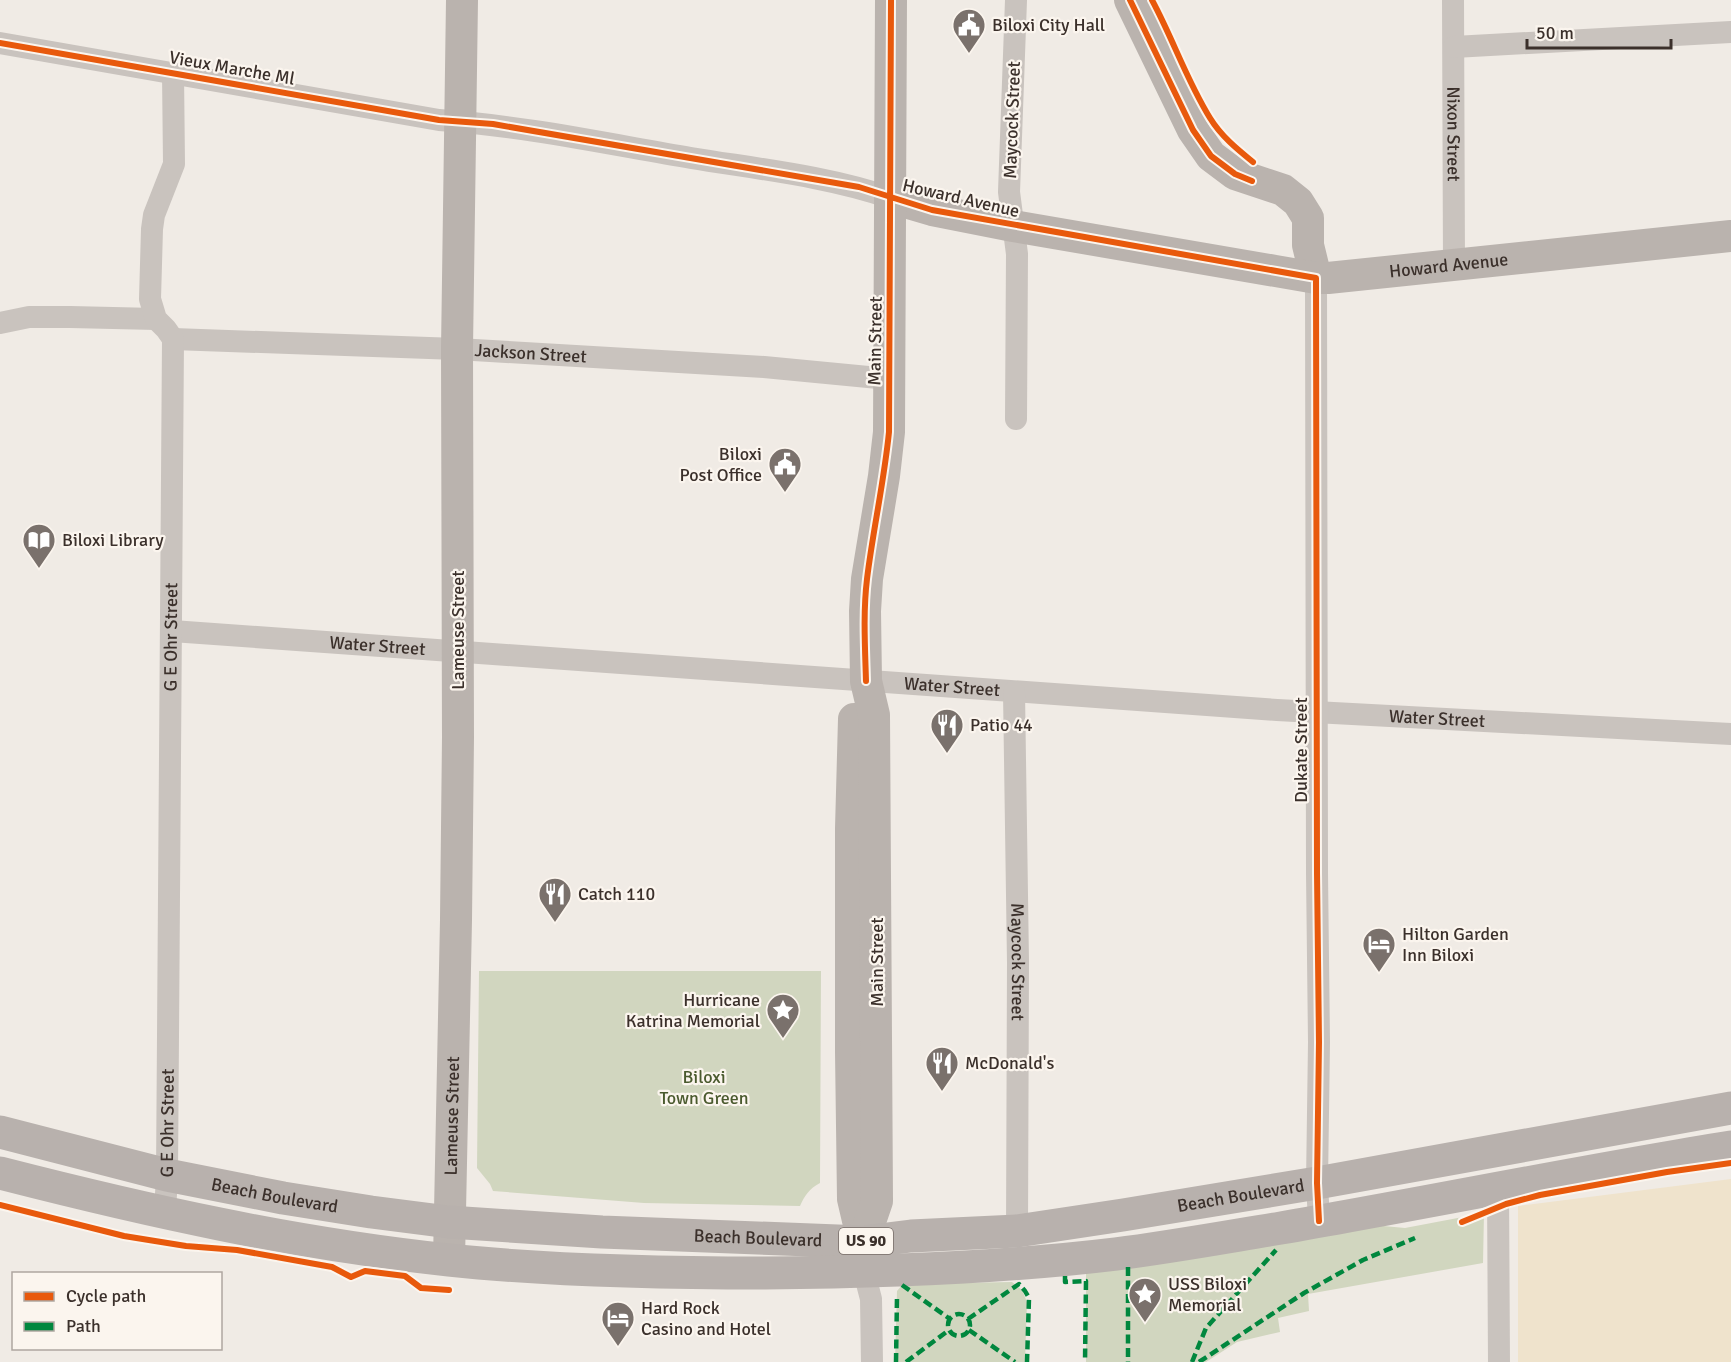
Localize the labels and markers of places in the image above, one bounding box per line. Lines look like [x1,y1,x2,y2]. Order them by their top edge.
public building icon: Biloxi City Hall [951,7,987,54]
place label: Biloxi City Hall [992,14,1105,36]
place label: Biloxi Post Office [680,443,762,486]
public building icon: Biloxi Post Office [767,446,803,493]
library icon: Biloxi Library [21,522,57,569]
place label: Biloxi Library [62,529,164,551]
restaurant icon: Patio 44 [929,707,965,754]
place label: Patio 44 [970,714,1033,736]
restaurant icon: Catch 110 [537,876,573,923]
place label: Catch 110 [578,883,655,905]
place label: Hilton Garden Inn Biloxi [1402,923,1509,966]
hotel icon: Hilton Garden Inn Biloxi [1361,926,1397,973]
place label: Hurricane Katrina Memorial [626,989,760,1032]
place icon: Hurricane Katrina Memorial [765,992,801,1039]
restaurant icon: McDonald's [924,1045,960,1092]
place label: McDonald's [965,1052,1054,1074]
place label: USS Biloxi Memorial [1168,1273,1247,1316]
place icon: USS Biloxi Memorial [1127,1276,1163,1323]
place label: Hard Rock Casino and Hotel [641,1297,771,1340]
hotel icon: Hard Rock Casino and Hotel [600,1300,636,1347]

